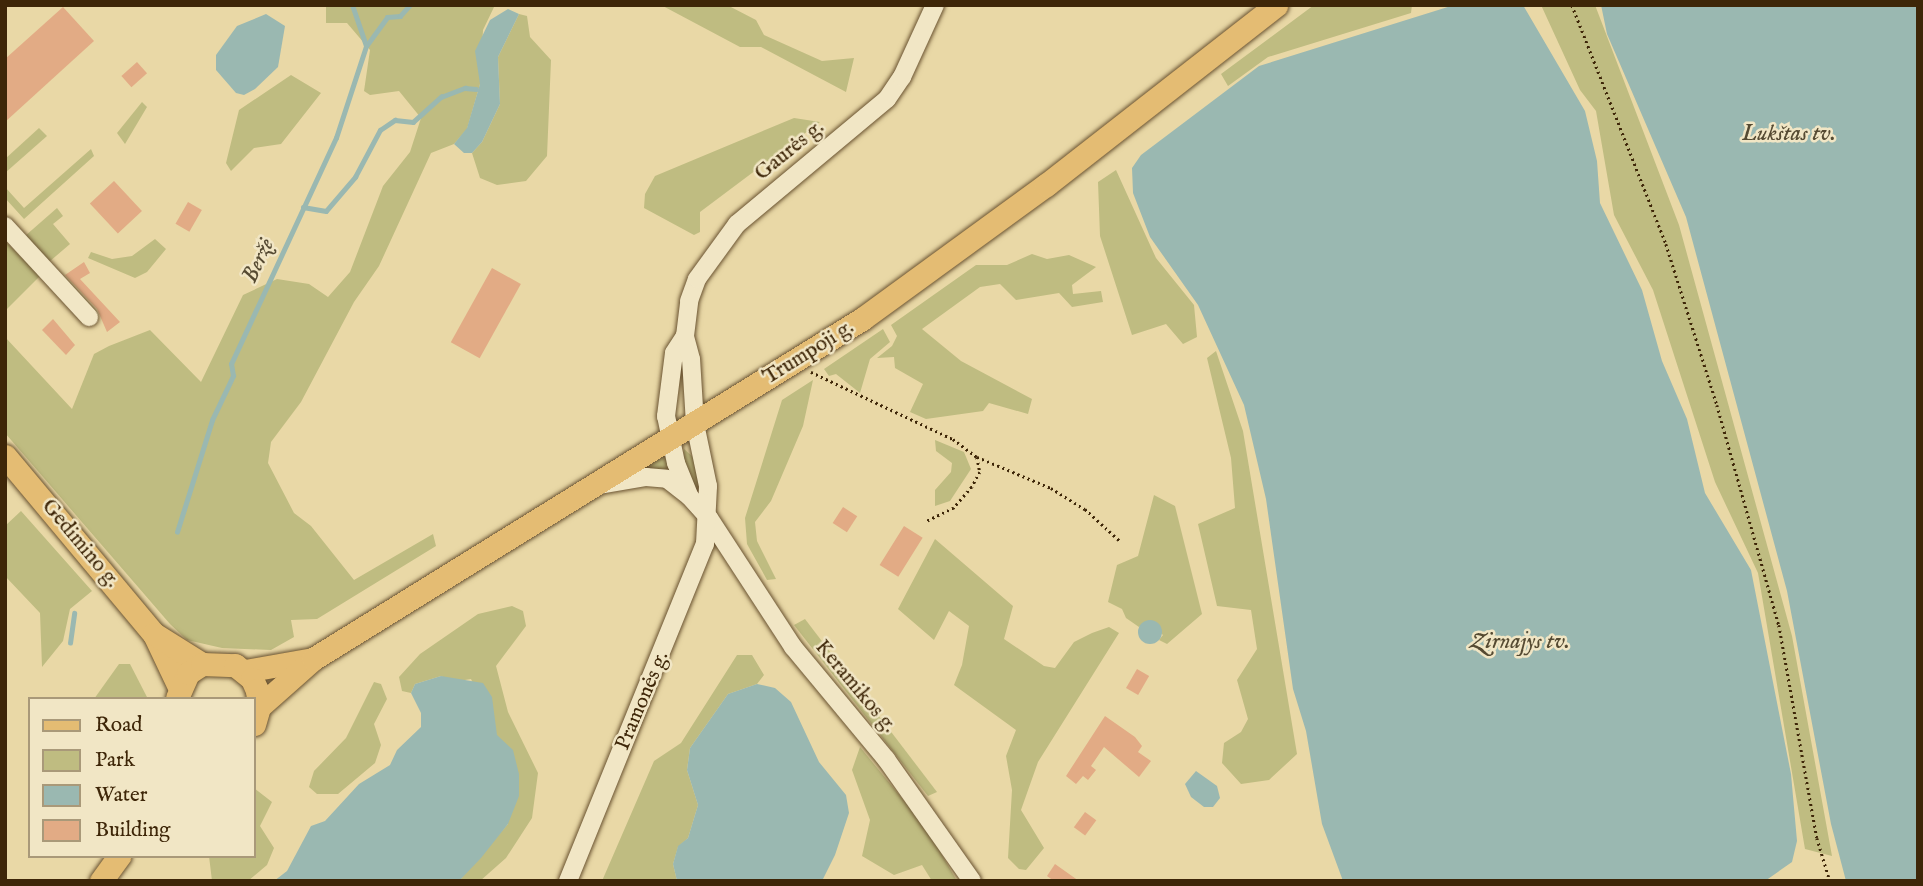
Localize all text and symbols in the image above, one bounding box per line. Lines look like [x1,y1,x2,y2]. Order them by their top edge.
street label: Gaurės g. [750,115,830,187]
water label: Lukštas tv. [1742,120,1836,148]
water label: Beržė [237,234,281,288]
street label: Trumpoji g. [759,315,859,391]
street label: Gedimino g. [36,495,124,593]
water label: Zirnajys tv. [1470,628,1570,656]
street label: Keramikos g. [809,635,901,739]
street label: Pramonės g. [611,648,675,754]
legend [28,697,256,858]
text: Road [95,712,142,739]
text: Park [95,747,135,774]
text: Water [95,782,147,809]
text: Building [95,817,170,844]

